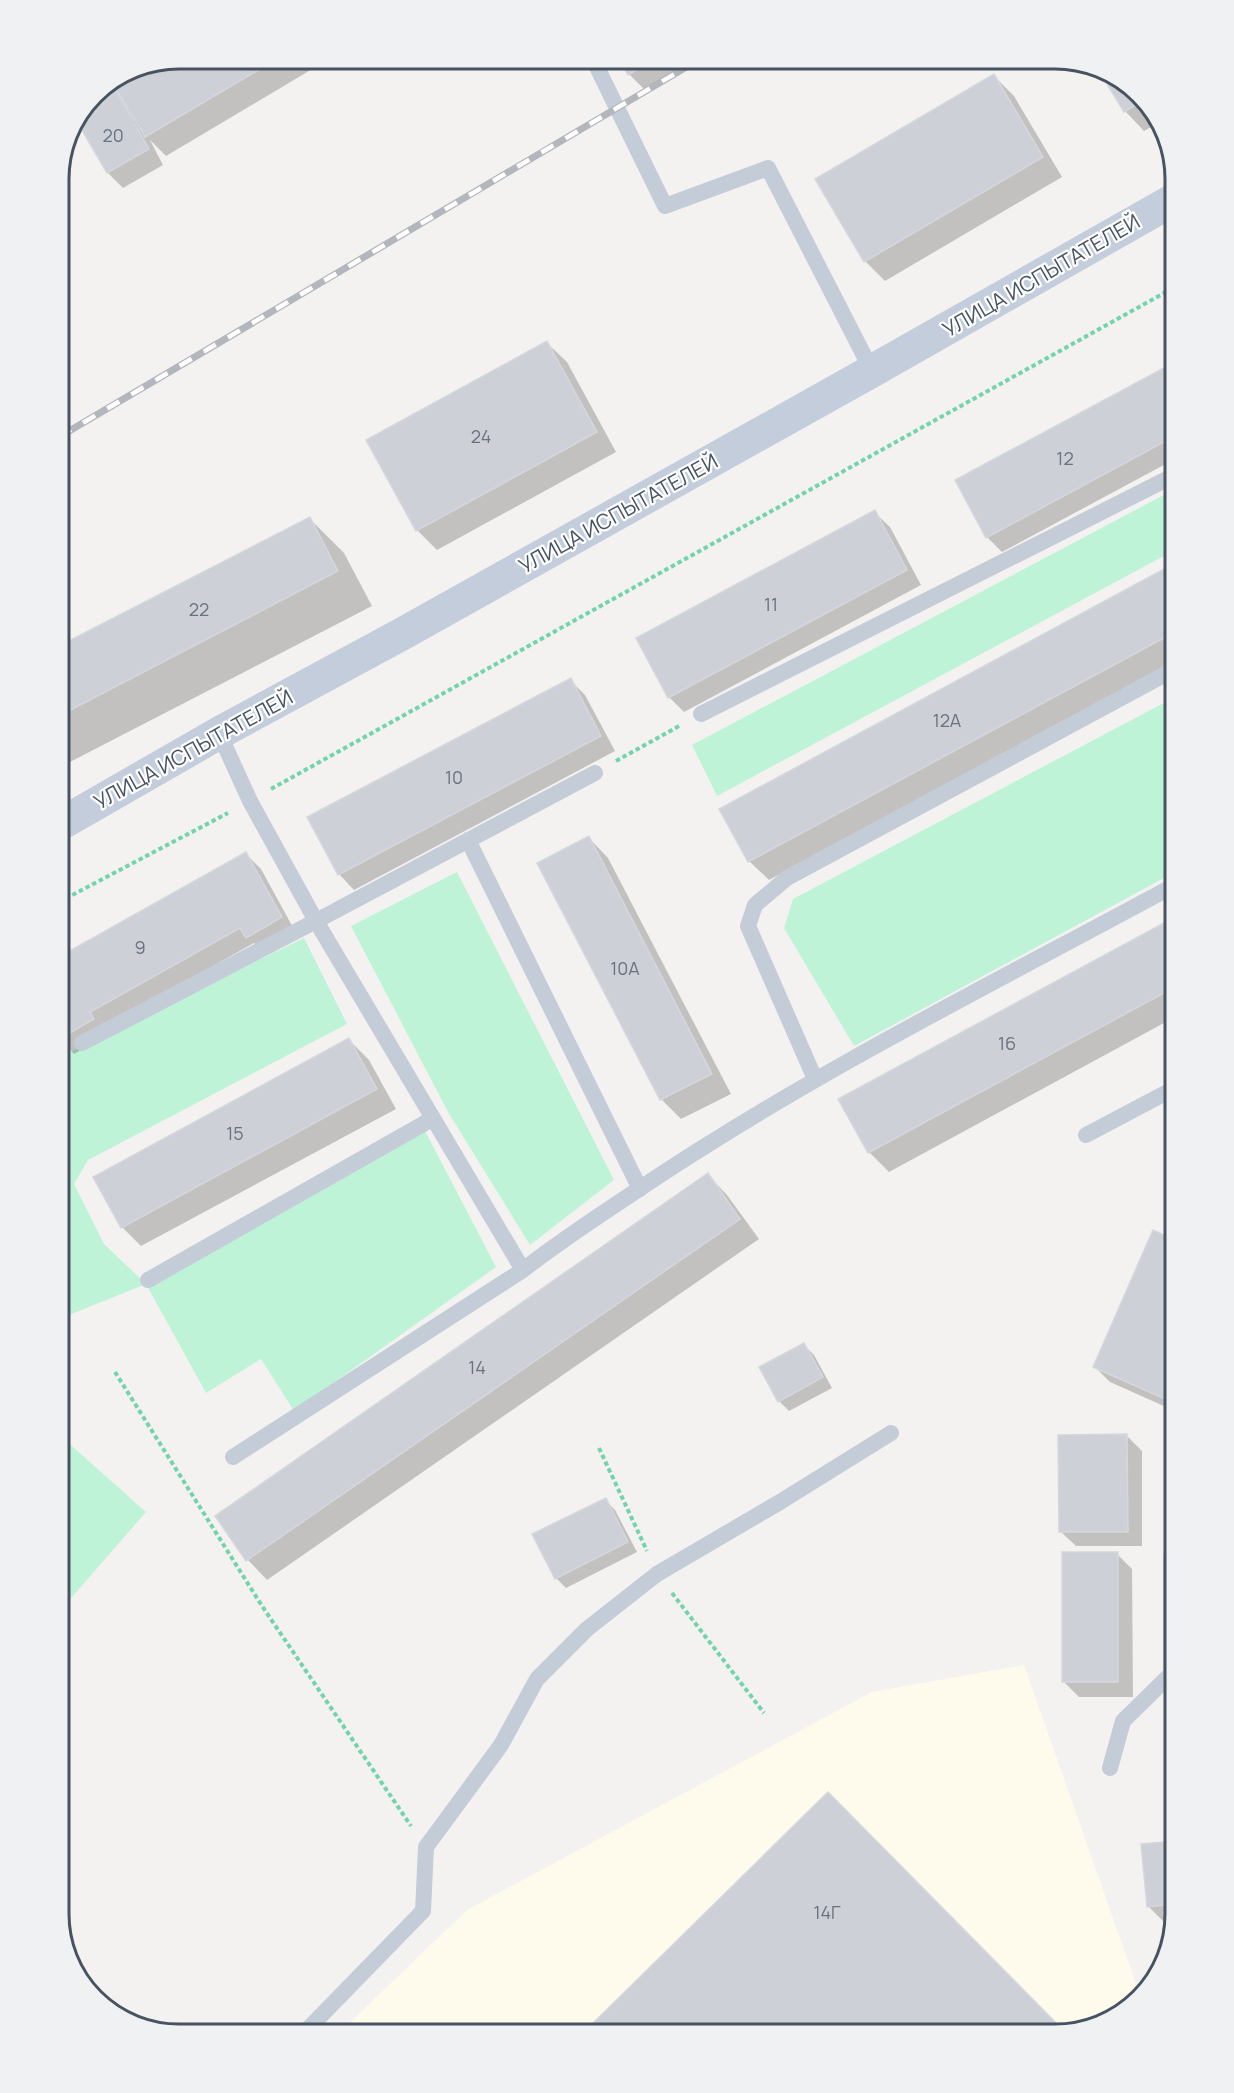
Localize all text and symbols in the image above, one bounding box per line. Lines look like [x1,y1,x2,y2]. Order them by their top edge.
house number: 20 [102,123,124,147]
street label: УЛИЦА ИСПЫТАТЕЛЕЙ [937,207,1145,343]
house number: 24 [471,424,491,448]
house number: 12 [1056,446,1074,470]
street label: УЛИЦА ИСПЫТАТЕЛЕЙ [514,447,722,579]
house number: 11 [764,592,778,616]
house number: 22 [189,597,209,621]
street label: УЛИЦА ИСПЫТАТЕЛЕЙ [89,683,297,815]
house number: 12А [933,708,962,732]
house number: 10 [445,765,463,789]
house number: 9 [134,935,146,959]
house number: 10А [610,956,640,980]
house number: 16 [998,1031,1016,1055]
house number: 15 [226,1121,244,1145]
house number: 14 [468,1355,486,1379]
house number: 14Г [813,1900,841,1924]

